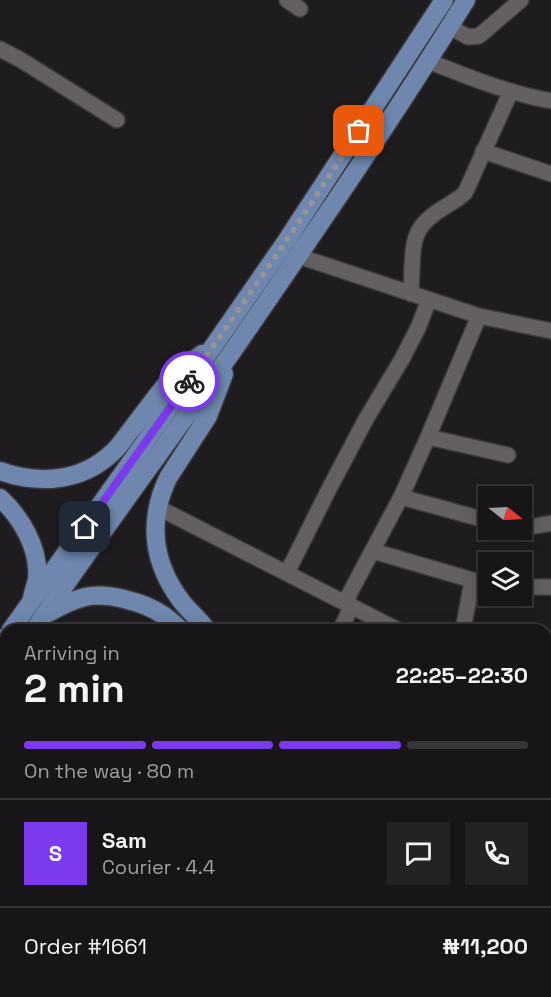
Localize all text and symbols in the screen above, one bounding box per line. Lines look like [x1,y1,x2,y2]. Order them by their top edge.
pin [333,105,384,156]
icon: bag [342,114,375,147]
courier [159,351,219,411]
icon: bike [173,365,206,398]
north arrow [478,486,532,540]
map controls [478,486,532,606]
pin [59,501,110,552]
icon: home [68,510,101,543]
button: layers [478,552,532,606]
text: Arriving in [24,640,120,666]
text: 22:25–22:30 [396,661,528,689]
text: 2 min [24,664,125,713]
text: On the way · 80 m [24,758,194,784]
button: chat [387,822,450,885]
button: phone [465,822,528,885]
text: Sam [102,826,147,854]
text: S [49,839,62,867]
text: Courier · 4.4 [102,854,215,880]
text: Order #1661 [24,932,147,960]
text: ₦11,200 [442,932,528,960]

